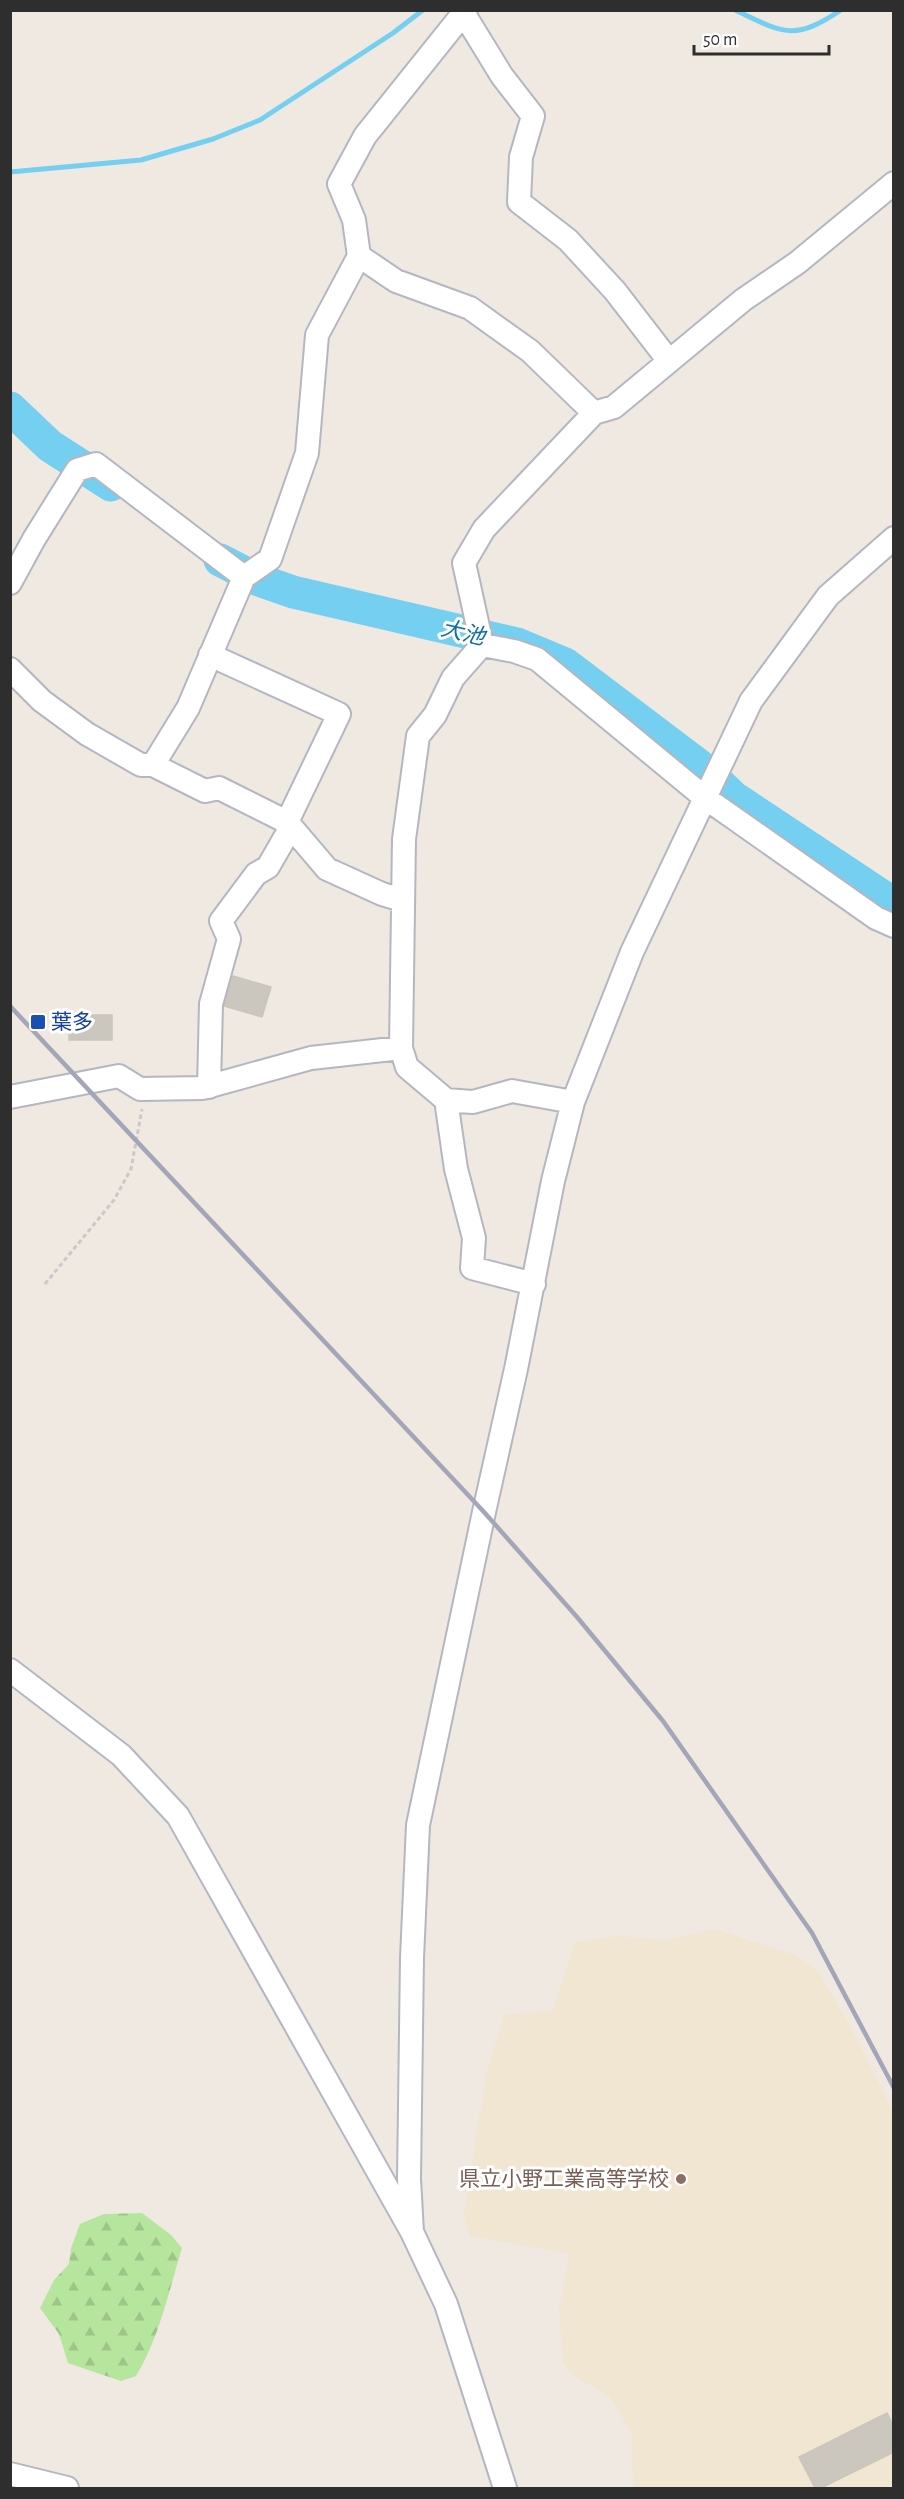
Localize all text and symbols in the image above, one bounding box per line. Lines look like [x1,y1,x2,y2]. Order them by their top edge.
scale bar [694,18,829,56]
text: 50 m [703,31,737,49]
water label: 大池 [439,616,489,649]
place label: 葉多 [51,1011,93,1033]
marker: 葉多 [29,1013,47,1031]
place label: 県立小野工業高等学校 [459,2168,669,2190]
marker: 県立小野工業高等学校 [674,2172,688,2186]

